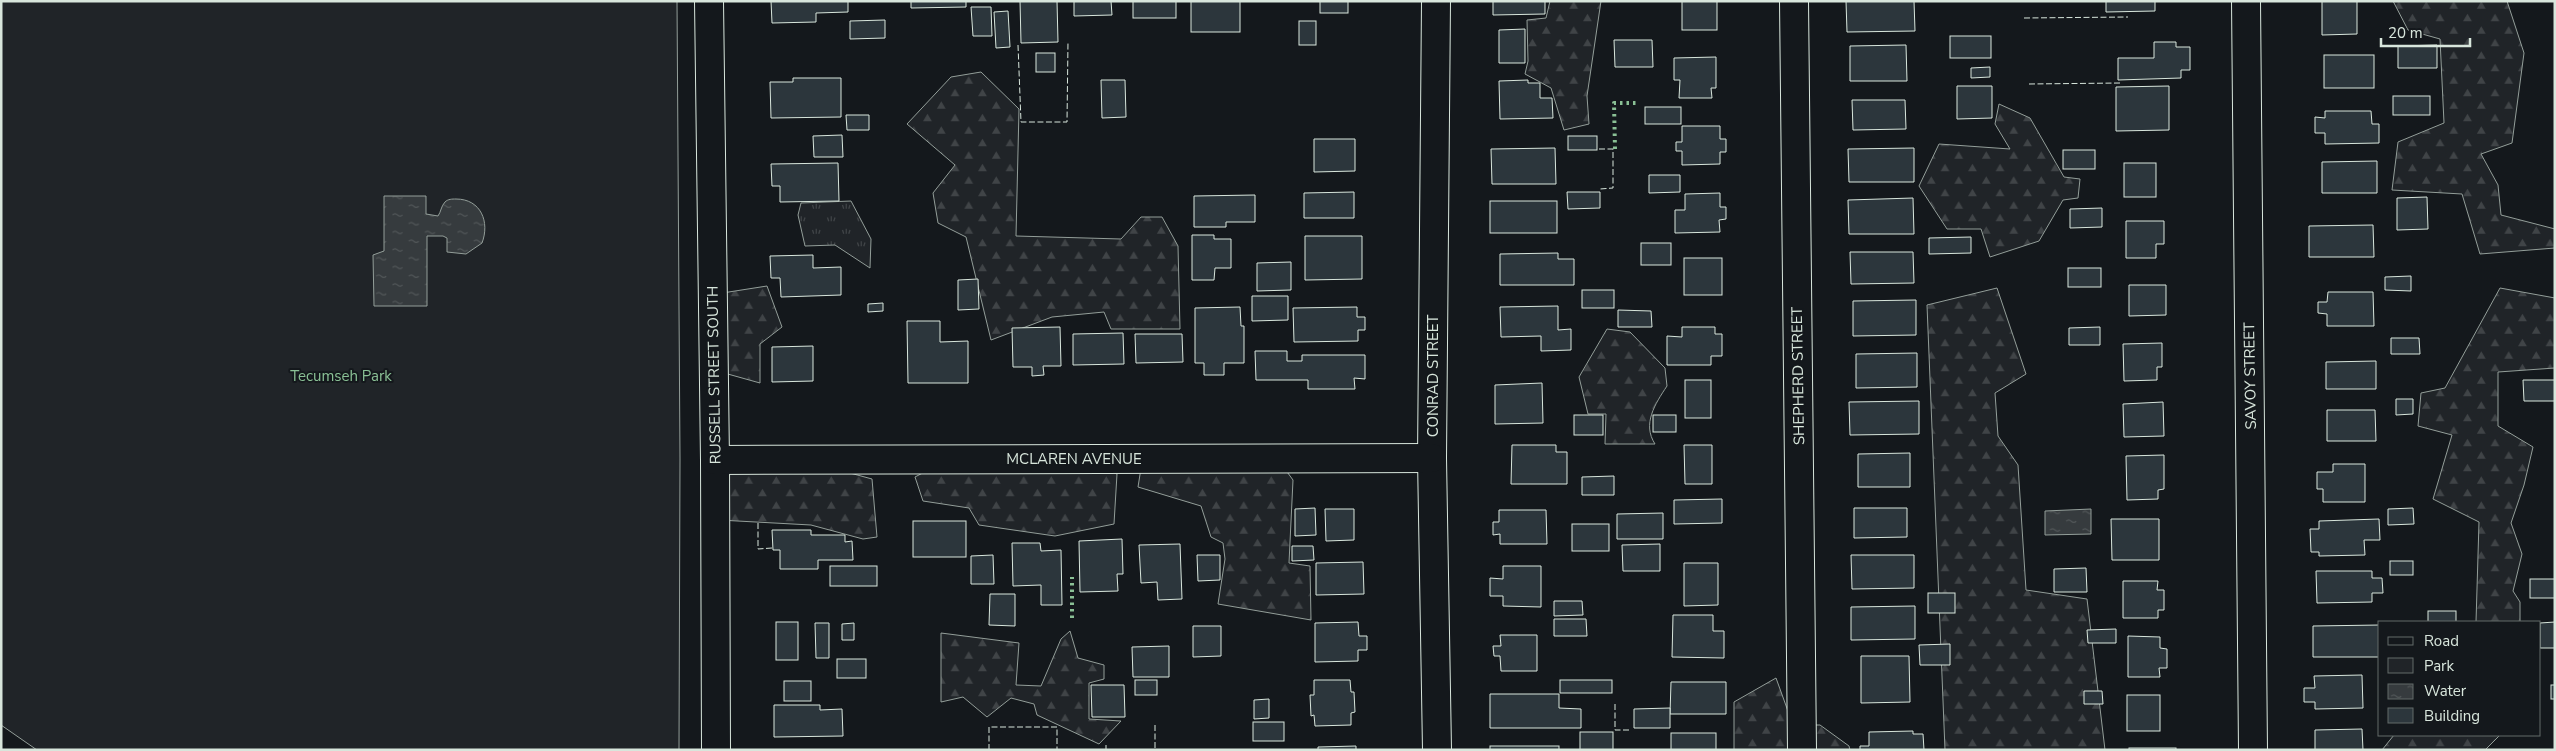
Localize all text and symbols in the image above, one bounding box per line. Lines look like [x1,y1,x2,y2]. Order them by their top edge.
scale bar [2381,15,2470,47]
text: 20 m [2388,23,2423,43]
street label: RUSSELL STREET SOUTH [702,286,726,464]
street label: SHEPHERD STREET [1787,307,1809,445]
street label: CONRAD STREET [1423,315,1443,437]
street label: SAVOY STREET [2239,322,2261,430]
park label: Tecumseh Park [290,366,392,386]
street label: MCLAREN AVENUE [1006,449,1142,469]
legend [2378,621,2541,736]
text: Road [2424,631,2459,651]
text: Park [2424,656,2454,676]
text: Water [2424,681,2467,701]
text: Building [2424,706,2480,726]

